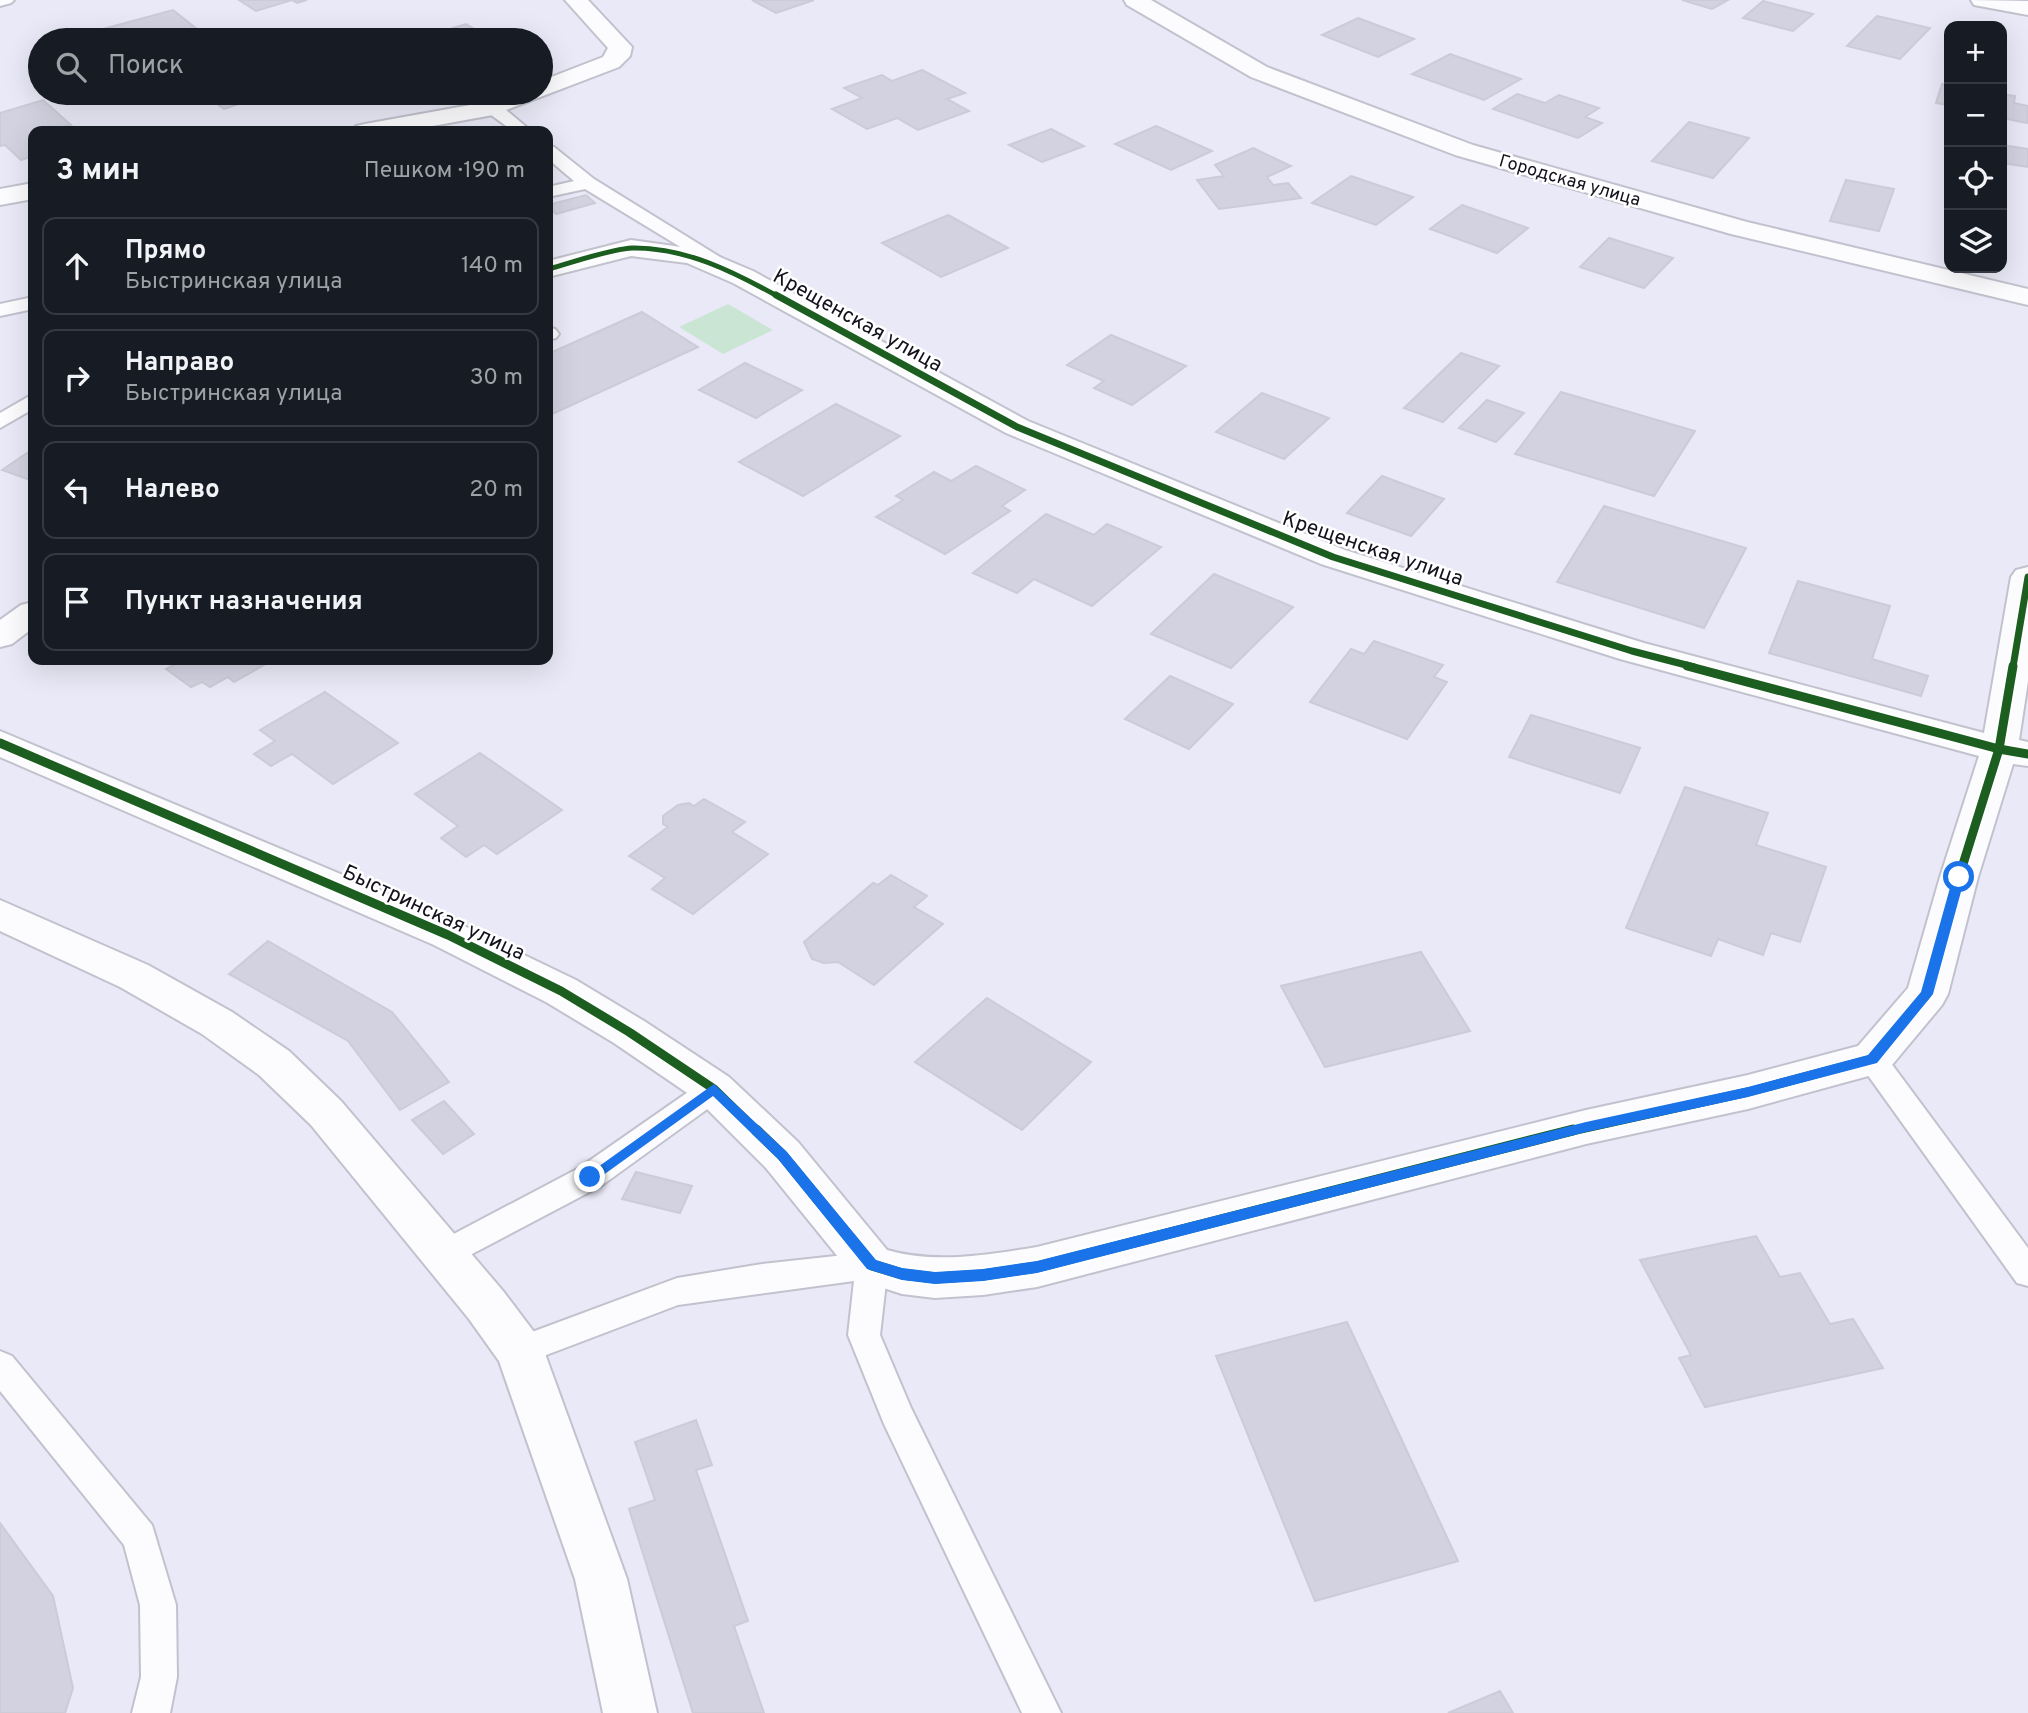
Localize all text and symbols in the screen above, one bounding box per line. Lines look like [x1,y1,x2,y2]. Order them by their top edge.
map controls [1944,21,2007,273]
button: + [1944,21,2007,84]
search box [28,28,553,105]
icon: search [52,48,90,86]
text: Поиск [108,50,184,83]
button: − [1944,84,2007,147]
button: locate [1944,147,2007,210]
street label: Городская улица [1496,150,1643,213]
text: 3 мин [56,153,140,190]
text: Пешком · 190 m [364,157,525,186]
button: layers [1944,210,2007,273]
text: Прямо [125,235,206,268]
icon: ahead [58,247,96,285]
text: 140 m [461,252,523,281]
street label: Крещенская улица [768,263,947,379]
text: Быстринская улица [125,268,342,297]
text: Направо [125,347,234,380]
icon: right [58,359,96,397]
text: 30 m [470,364,523,393]
text: Быстринская улица [125,380,342,409]
icon: left [58,471,96,509]
text: Налево [125,474,220,507]
text: 20 m [469,476,523,505]
street label: Крещенская улица [1278,506,1467,593]
icon: arrive [58,583,96,621]
text: Пункт назначения [125,586,363,619]
street label: Быстринская улица [338,859,529,968]
route start [1943,861,1974,892]
route end [574,1161,605,1192]

